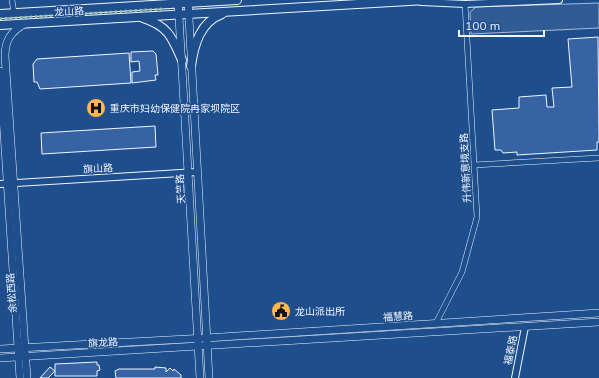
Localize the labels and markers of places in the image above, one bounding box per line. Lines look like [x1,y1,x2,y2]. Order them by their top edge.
hospital icon: 重庆市妇幼保健院冉家坝院区 [85,97,107,119]
place label: 重庆市妇幼保健院冉家坝院区 [110,102,240,115]
public building icon: 龙山派出所 [270,300,292,322]
place label: 龙山派出所 [295,305,345,318]

